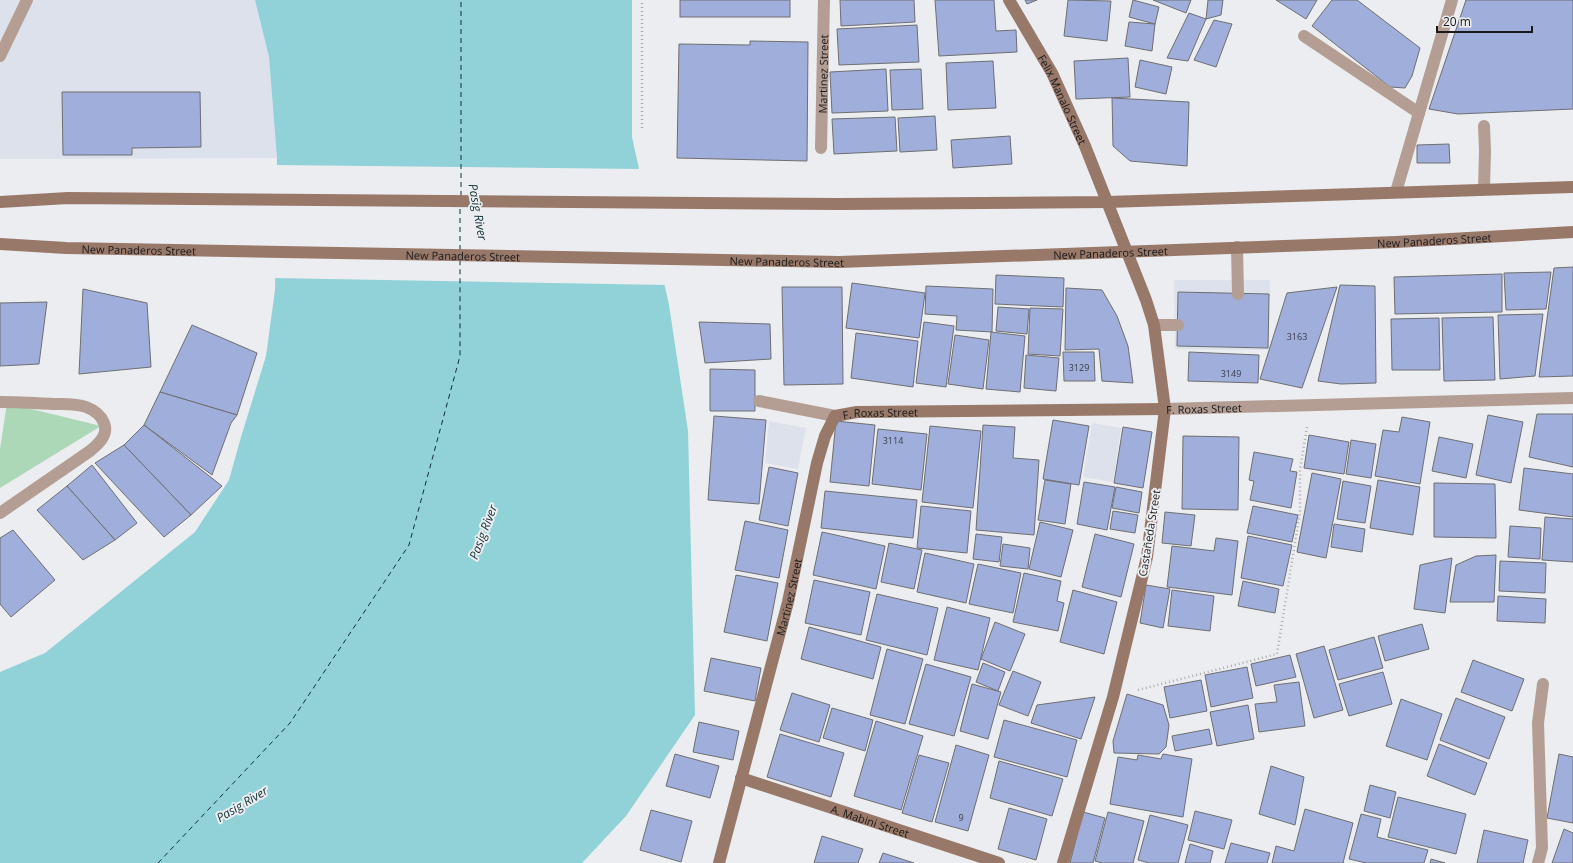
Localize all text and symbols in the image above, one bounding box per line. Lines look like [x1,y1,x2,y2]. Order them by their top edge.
scale bar [1437,8,1532,34]
text: 20 m [1443,13,1471,30]
street label: Martinez Street [814,34,831,114]
street label: Felix Manalo Street [1035,51,1091,147]
water label: Pasig River [465,182,492,243]
street label: New Panaderos Street [1377,229,1492,250]
street label: New Panaderos Street [82,241,196,258]
street label: New Panaderos Street [1053,243,1168,262]
street label: New Panaderos Street [405,247,520,264]
street label: New Panaderos Street [729,253,844,270]
house number: 3163 [1287,330,1307,343]
house number: 3129 [1069,361,1089,374]
house number: 3149 [1221,367,1241,380]
street label: F. Roxas Street [1166,399,1242,416]
street label: F. Roxas Street [841,404,918,422]
house number: 3114 [883,434,903,447]
street label: Castañeda Street [1135,488,1163,577]
water label: Pasig River [465,501,502,562]
street label: Martinez Street [772,557,804,637]
water label: Pasig River [213,781,272,826]
street label: A. Mabini Street [829,801,911,840]
house number: 9 [958,811,964,824]

